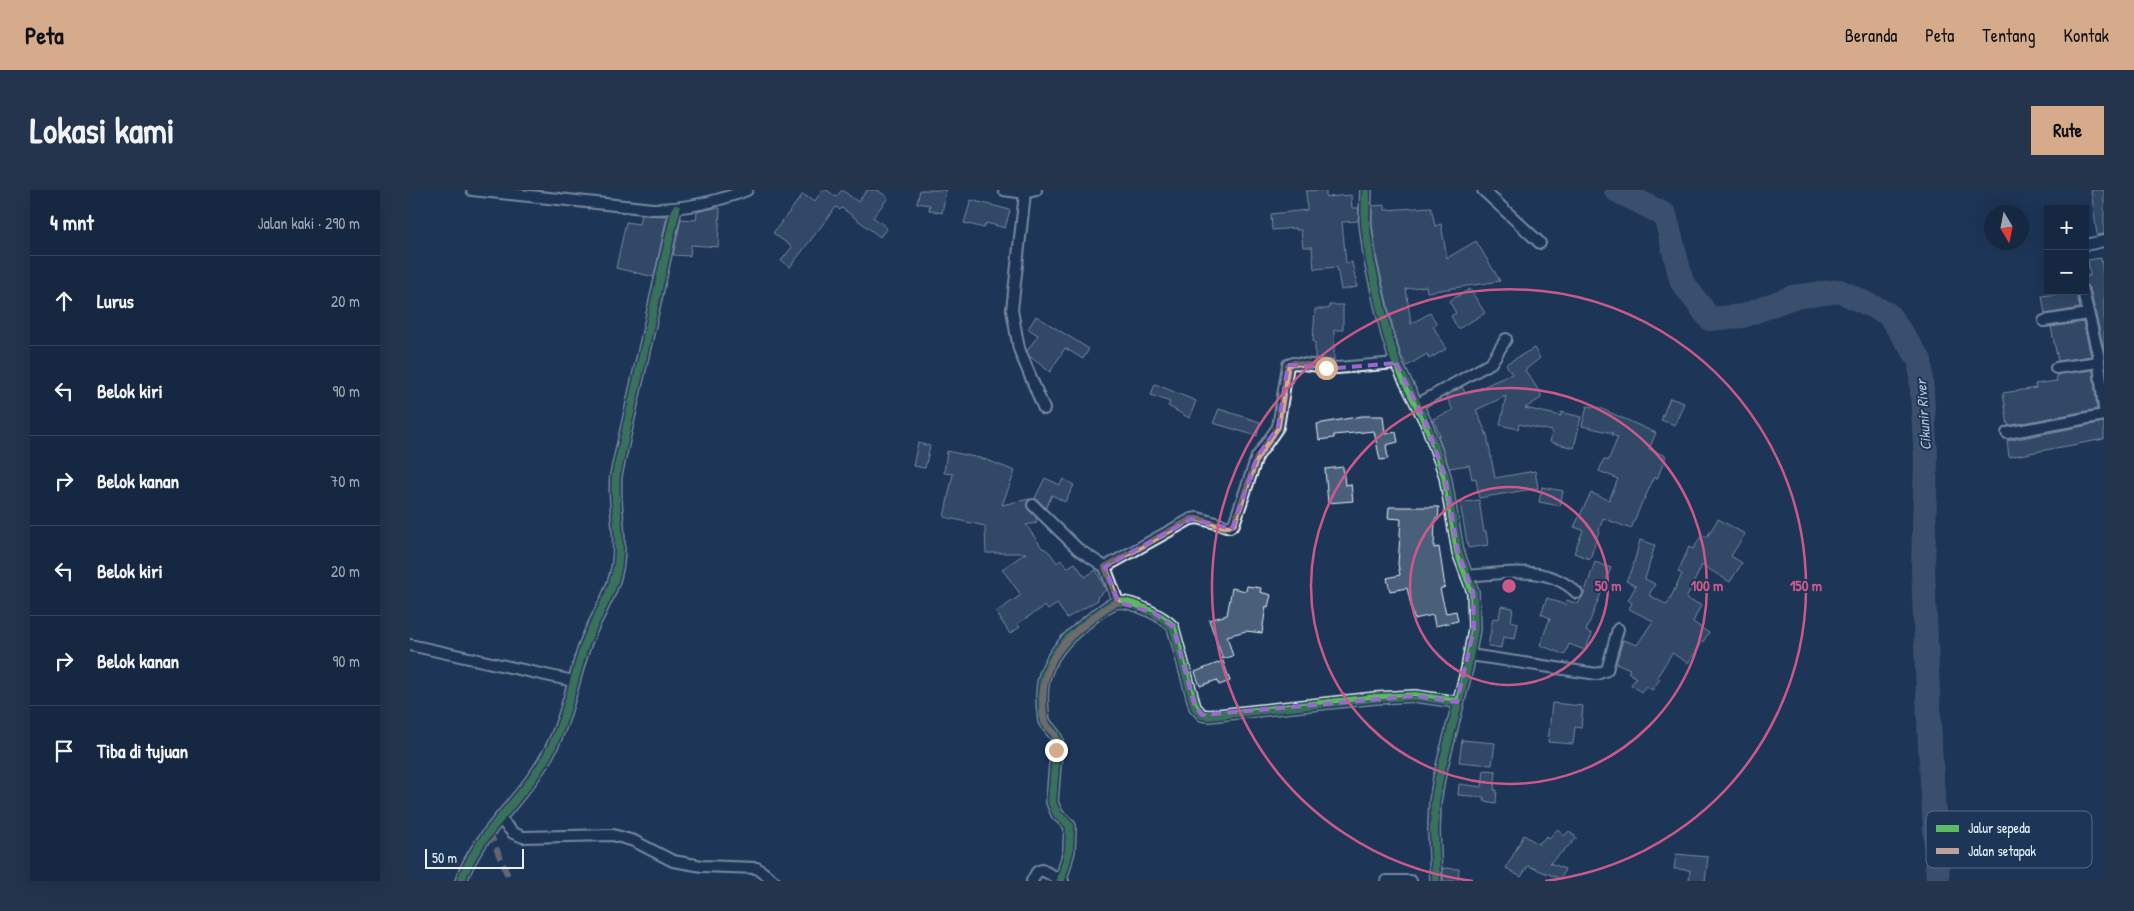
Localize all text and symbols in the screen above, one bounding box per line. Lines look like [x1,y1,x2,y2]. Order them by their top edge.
text: Peta [25,19,64,51]
text: Beranda [1845,23,1897,48]
text: Peta [1925,23,1954,48]
text: Tentang [1982,23,2035,48]
text: Kontak [2063,23,2109,48]
button: Rute [2031,106,2104,155]
text: Lokasi kami [30,107,175,154]
north arrow [1984,205,2029,250]
map controls [2044,205,2089,295]
button: + [2044,205,2089,250]
text: 4 mnt [50,208,94,237]
text: Jalan kaki · 290 m [258,212,360,234]
button: − [2044,250,2089,295]
icon: ahead [50,287,78,315]
text: Lurus [97,288,134,314]
text: 20 m [331,290,360,312]
route start [1315,357,1338,380]
icon: left [50,377,78,405]
water label: Cikunir River [1910,377,1936,451]
text: Belok kiri [97,378,163,404]
text: 90 m [332,380,360,402]
icon: right [50,467,78,495]
text: Belok kanan [97,468,179,494]
text: 70 m [330,470,360,492]
icon: left [50,557,78,585]
text: Belok kiri [97,558,163,584]
text: 20 m [331,560,360,582]
text: 50 m [1595,575,1621,596]
text: 100 m [1691,575,1723,596]
text: 150 m [1790,575,1822,596]
centre of rings [1500,577,1518,595]
icon: right [50,647,78,675]
text: Belok kanan [97,648,179,674]
text: 90 m [332,650,360,672]
icon: arrive [50,737,78,765]
text: Tiba di tujuan [97,738,188,764]
route end [1045,739,1068,762]
legend [1926,811,2092,868]
text: Jalur sepeda [1968,818,2031,838]
text: Jalan setapak [1968,841,2036,861]
scale bar [425,846,524,869]
text: 50 m [432,848,457,867]

